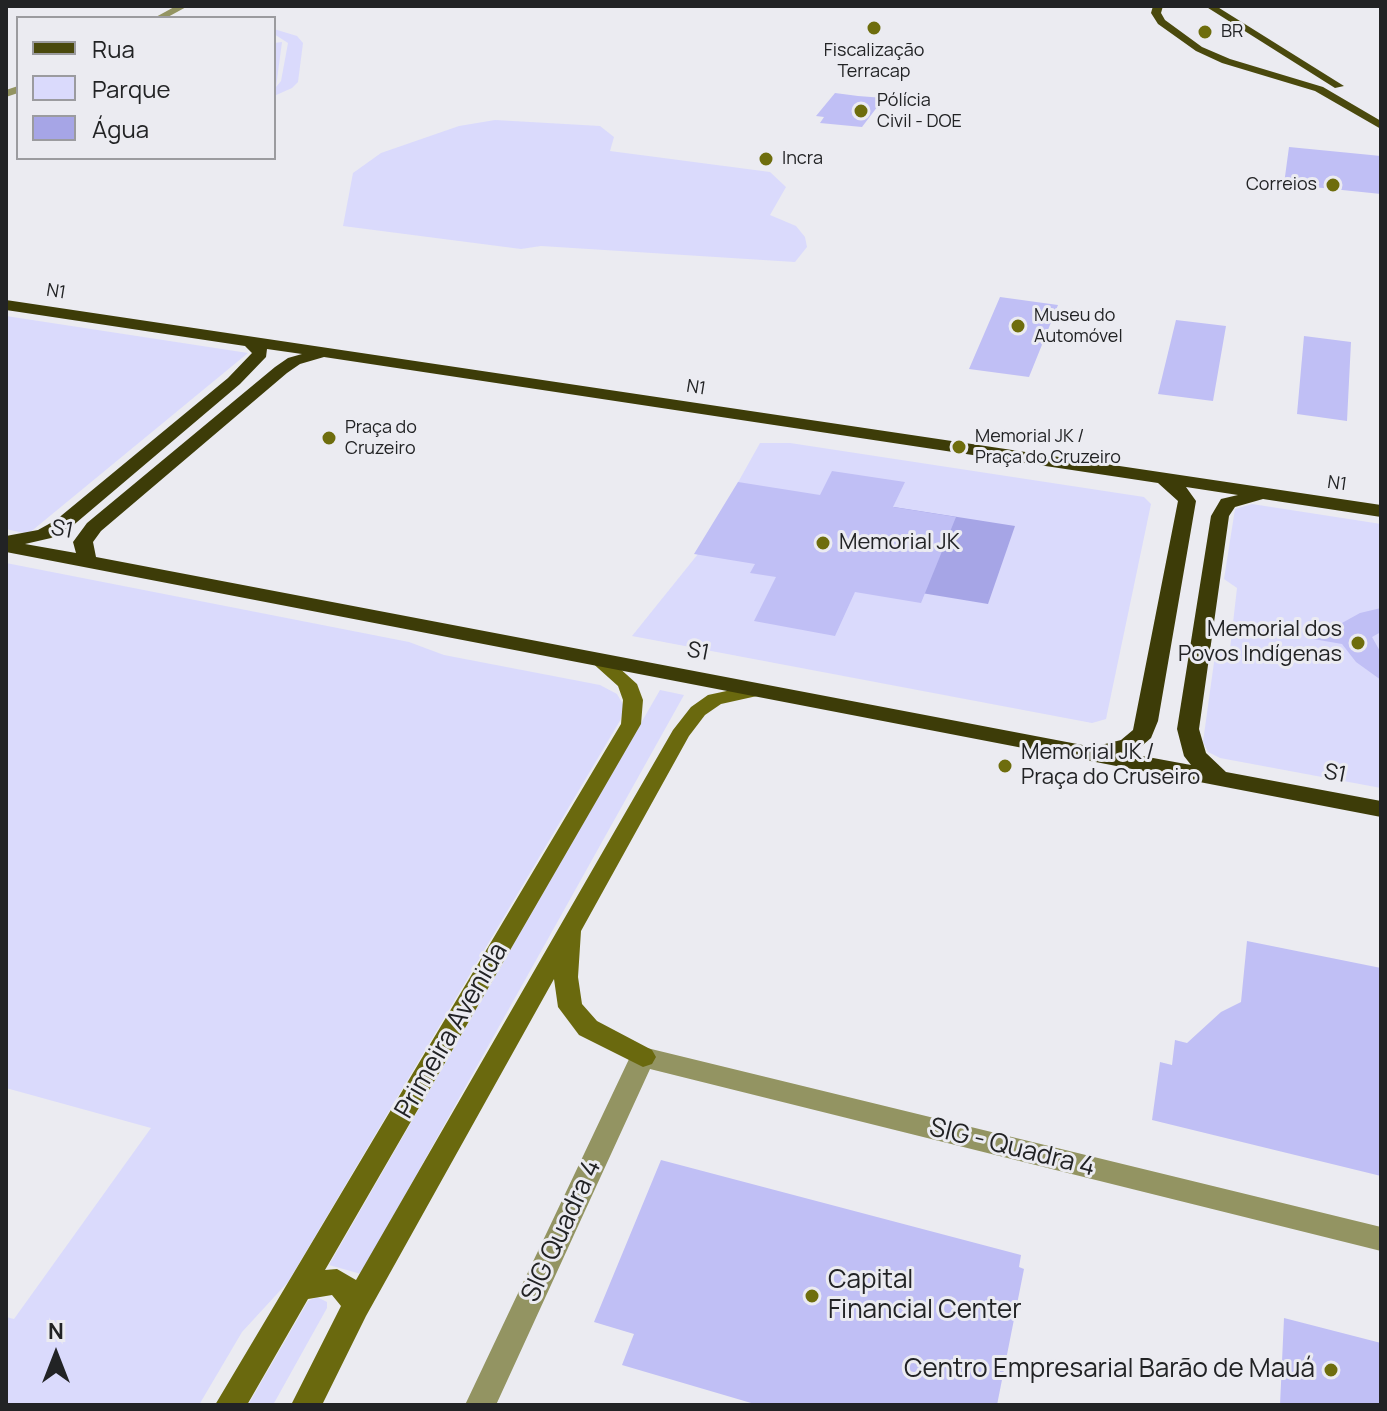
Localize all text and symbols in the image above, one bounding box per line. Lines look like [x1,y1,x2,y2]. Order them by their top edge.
legend [16,16,276,160]
marker: Fiscalização Terracap [865,19,883,37]
place label: BR [1221,21,1243,43]
marker: BR [1196,23,1214,41]
text: Rua [92,32,135,65]
place label: Fiscalização Terracap [824,40,924,82]
text: Parque [92,72,170,105]
place label: Pólícia Civil - DOE [877,90,962,132]
marker: Pólícia Civil - DOE [852,102,870,120]
text: Água [92,112,149,145]
place label: Incra [782,148,823,170]
marker: Incra [757,150,775,168]
place label: Correios [1246,174,1317,196]
marker: Correios [1324,176,1342,194]
street label: N1 [45,280,67,304]
place label: Museu do Automóvel [1034,305,1123,348]
marker: Museu do Automóvel [1009,317,1027,335]
street label: N1 [685,376,707,400]
place label: Praça do Cruzeiro [345,417,417,460]
place label: Memorial JK / Praça do Cruzeiro [975,426,1121,468]
marker: Praça do Cruzeiro [320,429,338,447]
marker: Memorial JK / Praça do Cruzeiro [950,438,968,456]
street label: N1 [1326,472,1348,496]
street label: S1 [49,515,75,545]
place label: Memorial JK [839,530,960,556]
marker: Memorial JK [814,534,832,552]
place label: Memorial dos Povos Indígenas [1178,617,1342,668]
marker: Memorial dos Povos Indígenas [1349,634,1367,652]
street label: S1 [685,637,711,667]
place label: Memorial JK / Praça do Cruseiro [1021,740,1200,792]
marker: Memorial JK / Praça do Cruseiro [996,757,1014,775]
street label: S1 [1322,759,1348,789]
street label: Primeira Avenida [389,938,515,1124]
street label: SIG - Quadra 4 [926,1112,1098,1184]
street label: SIG Quadra 4 [515,1155,609,1307]
place label: Capital Financial Center [828,1265,1022,1326]
marker: Capital Financial Center [803,1287,821,1305]
north arrow [16,1315,96,1395]
text: N [48,1316,64,1346]
place label: Centro Empresarial Barão de Mauá [904,1354,1315,1386]
marker: Centro Empresarial Barão de Mauá [1322,1361,1340,1379]

